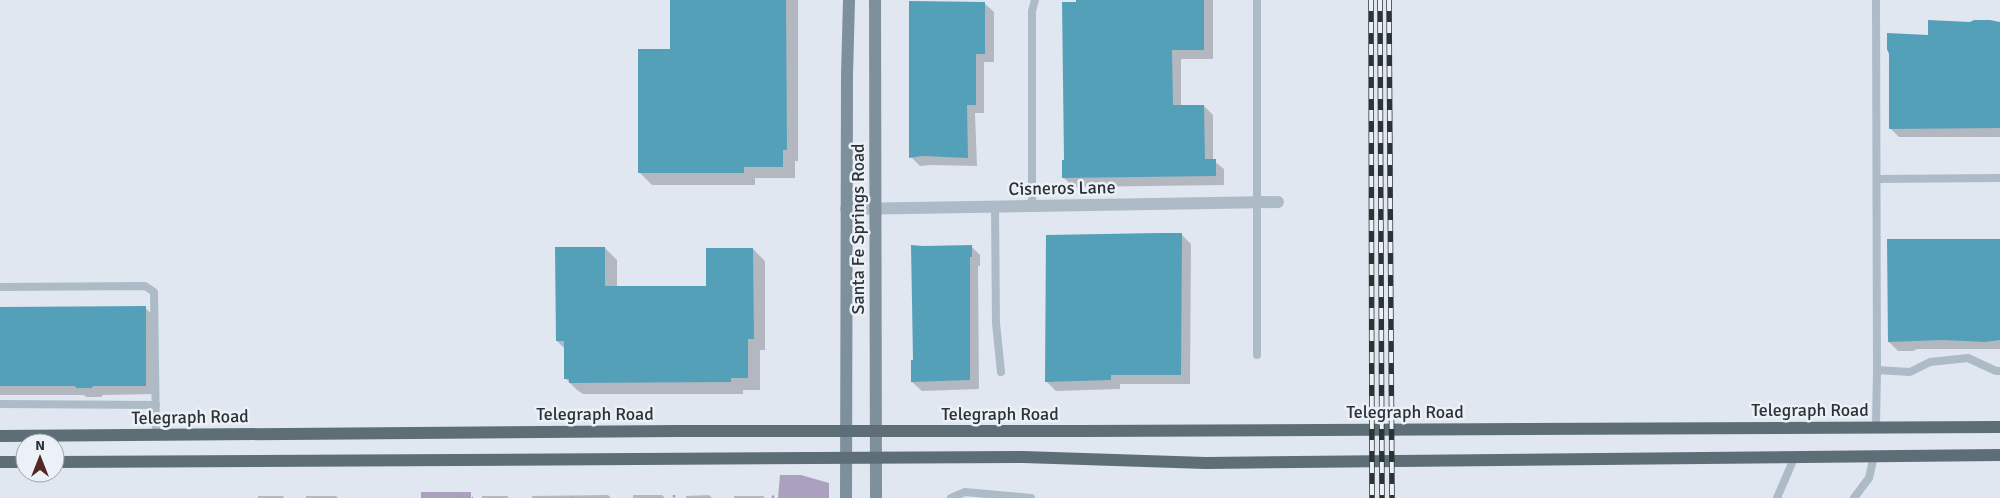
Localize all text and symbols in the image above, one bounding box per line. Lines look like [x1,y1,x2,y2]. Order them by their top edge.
street label: Santa Fe Springs Road [847,143,869,315]
street label: Cisneros Lane [1008,176,1116,200]
street label: Telegraph Road [1751,399,1869,421]
street label: Telegraph Road [1346,401,1464,423]
street label: Telegraph Road [536,403,654,425]
street label: Telegraph Road [941,403,1059,425]
street label: Telegraph Road [131,405,249,429]
north arrow [15,433,65,483]
text: N [35,437,45,454]

